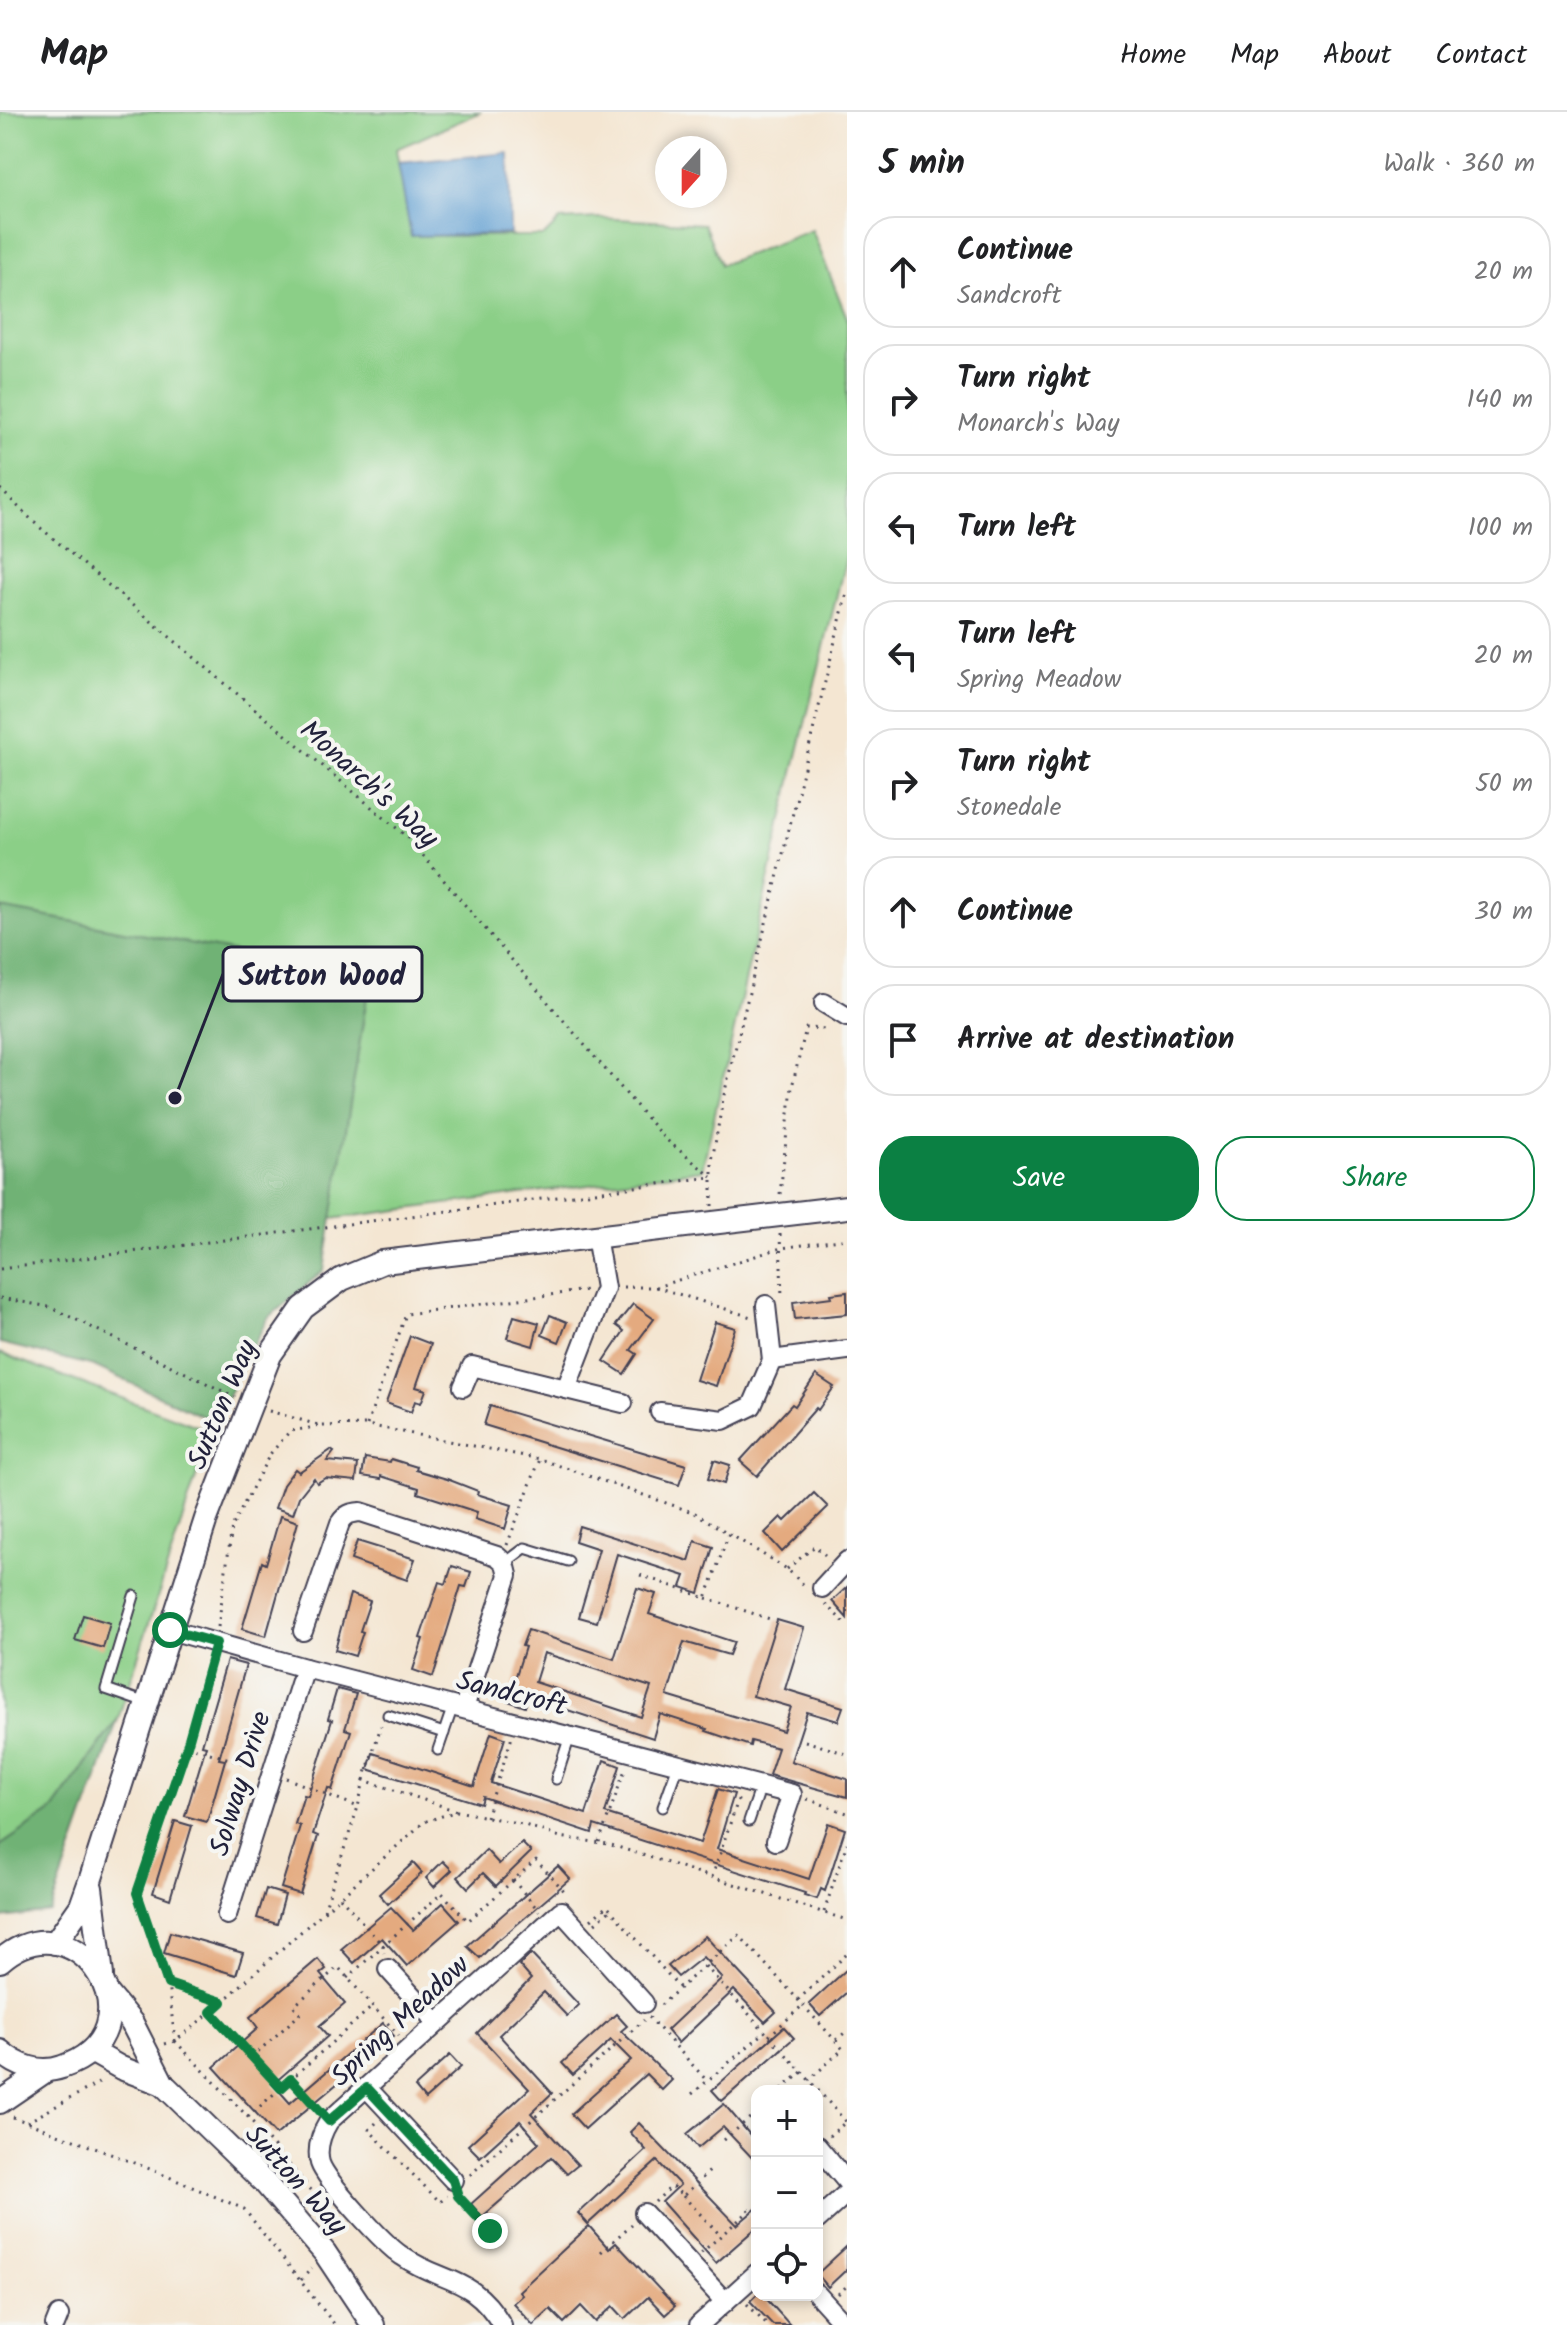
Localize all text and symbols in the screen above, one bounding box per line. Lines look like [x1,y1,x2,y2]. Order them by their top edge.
text: Map [40,25,109,85]
text: Home [1120,33,1186,78]
text: Map [1230,33,1279,78]
text: About [1323,33,1391,78]
text: Contact [1435,33,1527,78]
north arrow [655,136,727,208]
text: 5 min [879,137,965,191]
text: Walk · 360 m [1383,143,1535,185]
text: Continue [957,227,1073,275]
icon: ahead [881,250,925,294]
text: 20 m [1474,251,1533,293]
text: Sandcroft [957,275,1062,317]
text: Turn right [957,355,1090,403]
icon: right [881,378,925,422]
text: 140 m [1466,379,1533,421]
text: Monarch's Way [957,403,1119,445]
text: Turn left [957,504,1076,552]
icon: left [881,506,925,550]
text: 100 m [1468,507,1533,549]
text: Turn left [957,611,1076,659]
icon: left [881,634,925,678]
text: 20 m [1474,635,1533,677]
text: Spring Meadow [957,659,1121,701]
street label: Monarch's Way [288,710,449,861]
text: Turn right [957,739,1090,787]
icon: right [881,762,925,806]
text: 50 m [1475,763,1533,805]
text: Stonedale [957,787,1061,829]
text: Continue [957,888,1073,936]
icon: ahead [881,890,925,934]
text: 30 m [1474,891,1533,933]
callout: Sutton Wood [223,947,422,1001]
text: Sutton Wood [238,953,406,1001]
text: Arrive at destination [957,1016,1234,1064]
icon: arrive [881,1018,925,1062]
button: Save [879,1136,1199,1221]
button: Share [1215,1136,1535,1221]
street label: Sutton Way [176,1332,271,1477]
route start [152,1612,188,1648]
street label: Sandcroft [451,1659,573,1730]
street label: Solway Drive [198,1705,285,1862]
street label: Spring Meadow [321,1945,481,2099]
map controls [751,2085,823,2301]
button: + [751,2085,823,2157]
street label: Sutton Way [233,2115,358,2247]
button: − [751,2157,823,2229]
route end [472,2213,508,2249]
button: locate [751,2229,823,2301]

